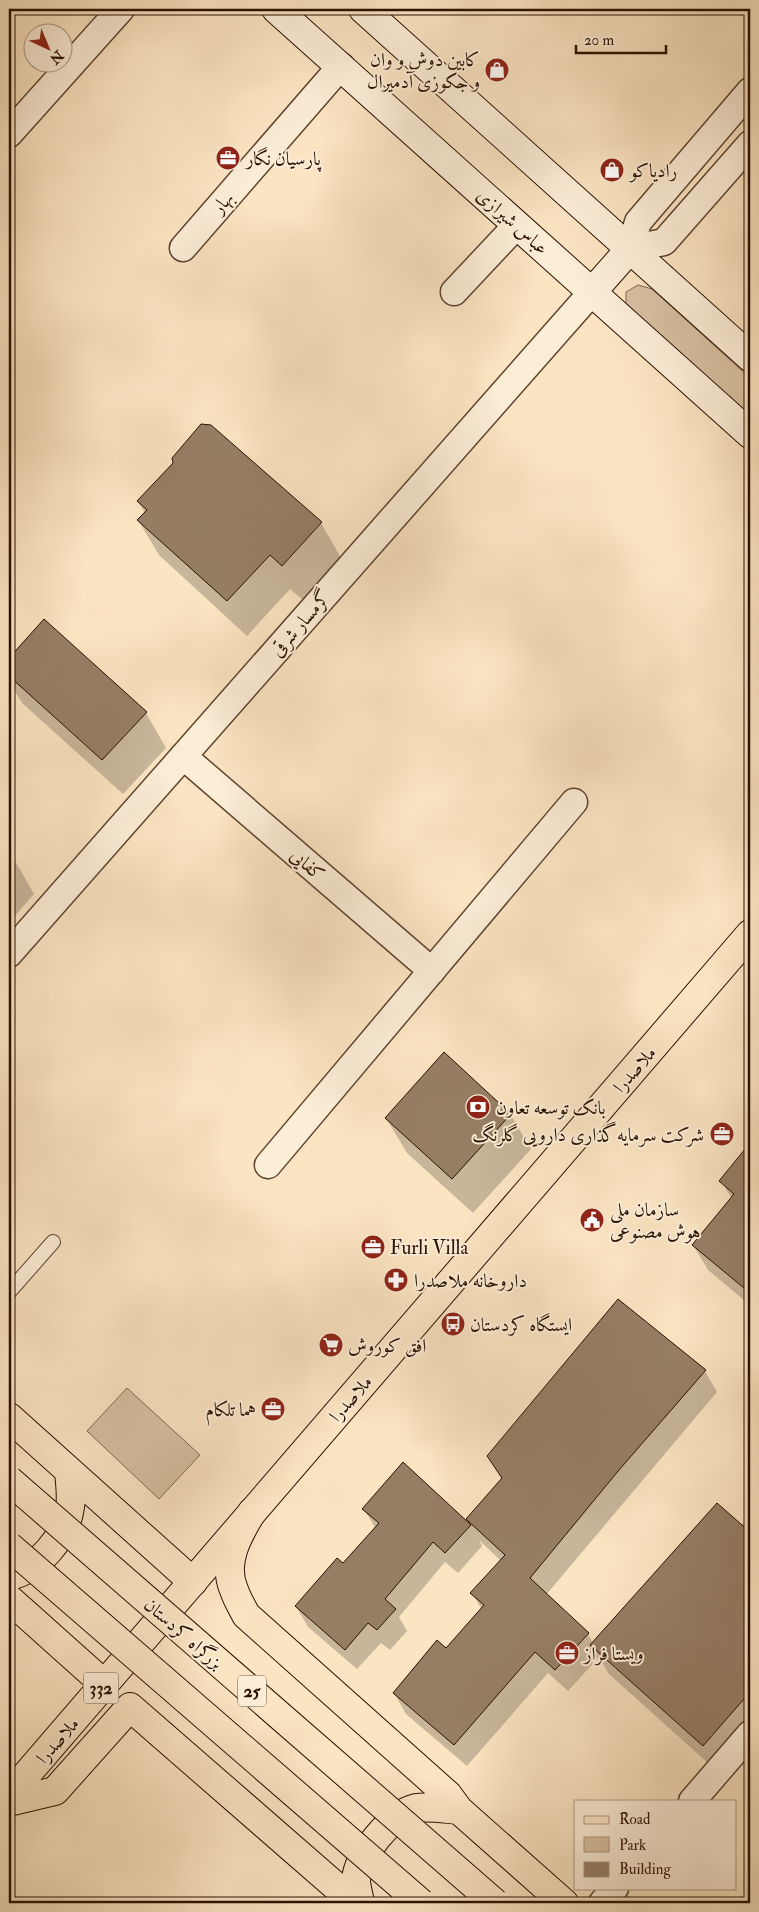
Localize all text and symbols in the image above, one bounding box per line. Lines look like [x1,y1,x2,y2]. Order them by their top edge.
north arrow [22,22,72,72]
scale bar [576,22,666,54]
text: 20 m [584,31,614,50]
text: N [46,46,68,68]
place label: کابین دوش و وان و جکوزی آدمیرال [367,48,480,94]
shop icon: کابین دوش و وان و جکوزی آدمیرال [484,57,510,83]
office icon: پارسیان نگار [215,145,241,171]
place label: پارسیان نگار [244,146,322,172]
shop icon: رادیاکو [599,157,625,183]
place label: رادیاکو [628,159,677,183]
street label: عباس شیرازی [471,183,553,260]
street label: بهار [205,186,239,220]
street label: گرمسار شرقی [264,585,336,662]
street label: کفایی [284,843,330,887]
street label: ملاصدرا [608,1041,662,1098]
bank icon: بانک توسعه تعاون [465,1094,491,1120]
place label: بانک توسعه تعاون [496,1096,606,1120]
place label: شرکت سرمایه‌گذاری دارویی گلرنگ [472,1121,704,1148]
office icon: شرکت سرمایه‌گذاری دارویی گلرنگ [709,1121,735,1147]
place label: سازمان ملی هوش مصنوعی [610,1198,701,1244]
public building icon: سازمان ملی هوش مصنوعی [579,1207,605,1233]
office icon: Furli Villa [360,1234,386,1260]
place label: Furli Villa [390,1236,468,1260]
pharmacy icon: داروخانه ملاصدرا [383,1267,409,1293]
place label: داروخانه ملاصدرا [414,1269,527,1293]
bus stop icon: ایستگاه کردستان [440,1311,466,1337]
place label: ایستگاه کردستان [470,1312,572,1337]
supermarket icon: افق کوروش [318,1332,344,1358]
place label: افق کوروش [348,1334,426,1358]
street label: ملاصدرا [324,1370,378,1427]
office icon: هما تلکام [260,1396,286,1422]
place label: هما تلکام [205,1398,256,1426]
street label: بزرگراه کردستان [139,1592,229,1675]
office icon: ویستا فراز [554,1640,580,1666]
place label: ویستا فراز [582,1642,644,1666]
road number: 332 [84,1672,118,1704]
road number: 25 [238,1675,266,1706]
street label: ملاصدرا [31,1712,85,1769]
legend [574,1800,736,1890]
text: Road [619,1810,651,1829]
text: Park [619,1836,646,1855]
text: Building [619,1860,671,1879]

